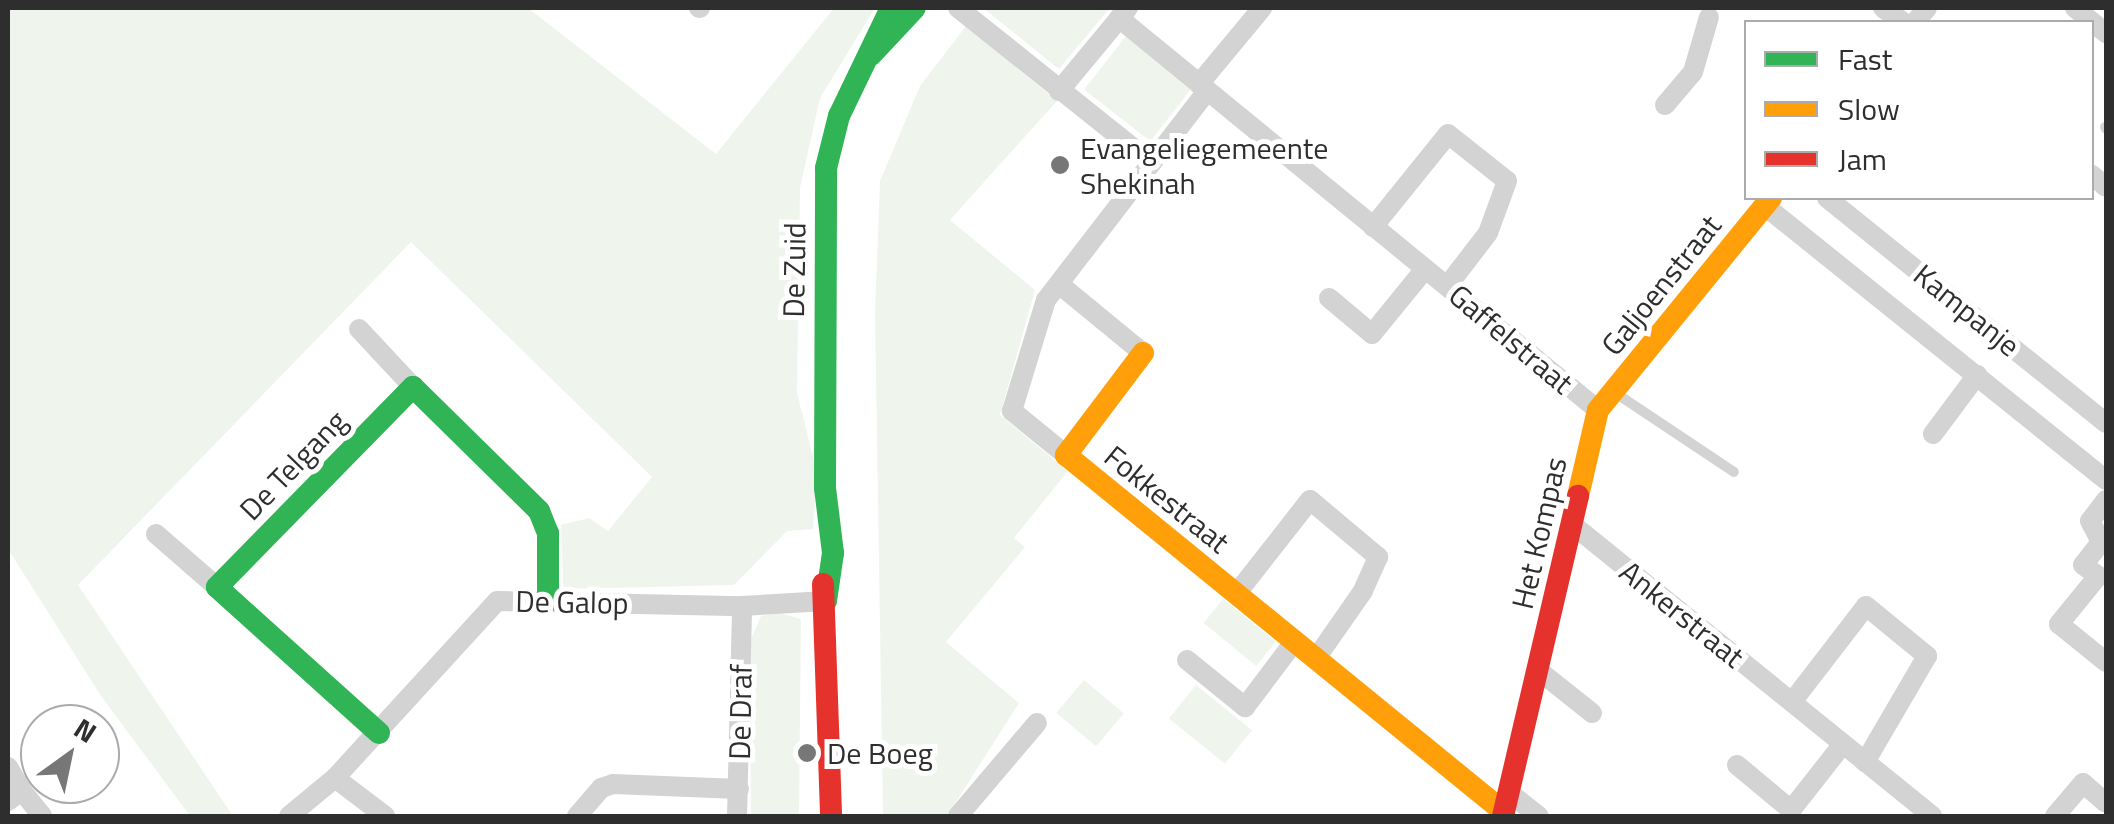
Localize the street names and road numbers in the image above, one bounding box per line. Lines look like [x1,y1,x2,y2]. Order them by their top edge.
street label: Galjoenstraat [1594,208,1728,362]
street label: De Zuid [775,222,813,318]
street label: Kampanje [1907,256,2027,364]
street label: Gaffelstraat [1442,277,1580,401]
street label: De Telgang [232,403,354,527]
street label: Fokkestraat [1097,438,1237,560]
street label: Het Kompas [1504,454,1574,612]
street label: Ankerstraat [1613,553,1751,675]
street label: De Galop [515,583,629,621]
street label: De Draf [721,664,759,760]

